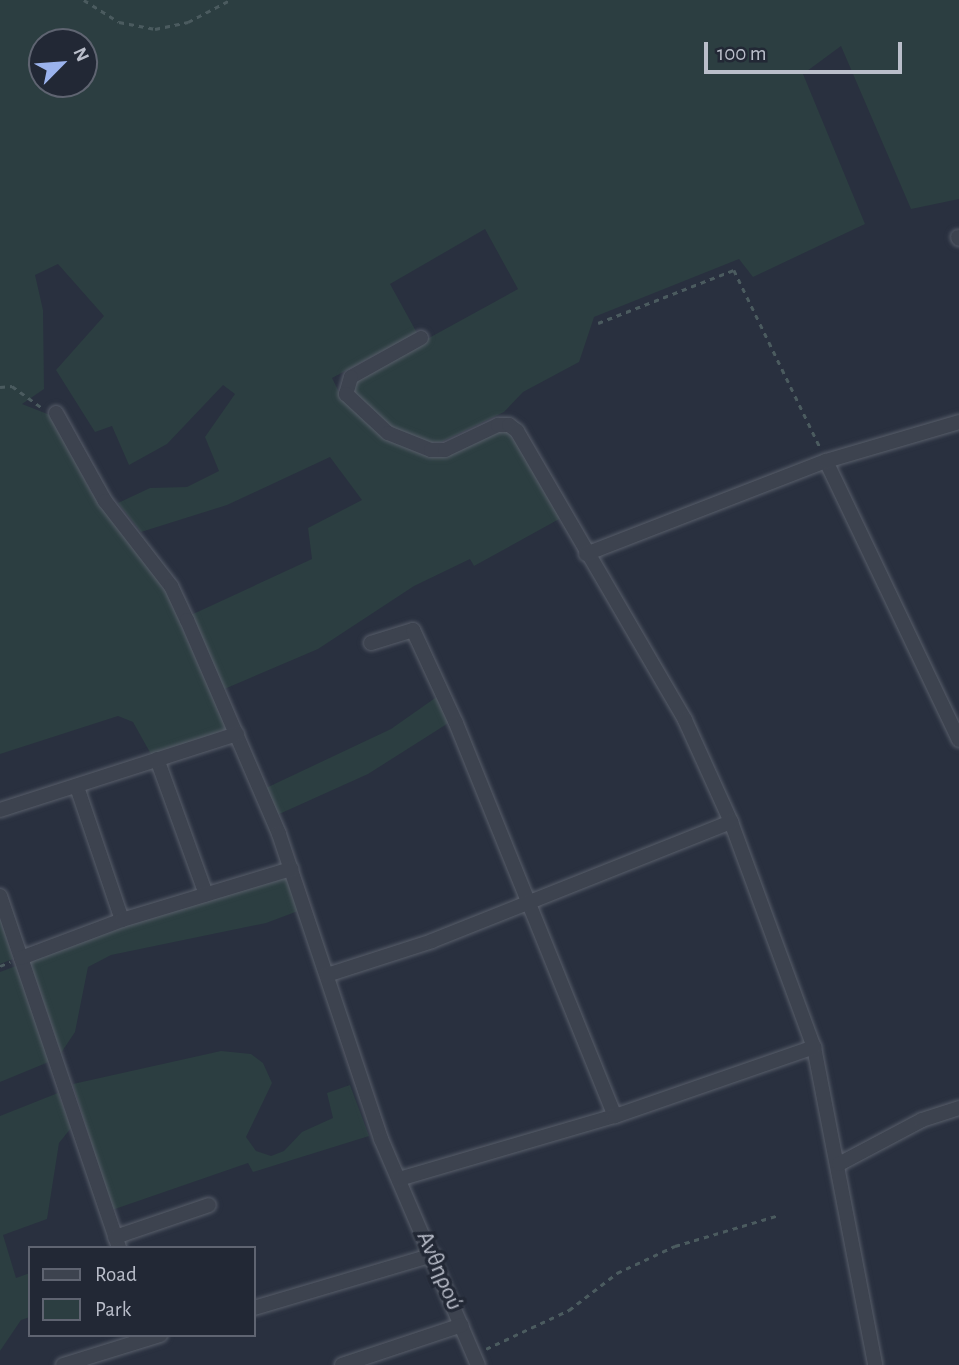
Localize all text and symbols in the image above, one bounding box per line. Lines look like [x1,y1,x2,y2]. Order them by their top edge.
north arrow [28,28,98,98]
scale bar [707,28,905,72]
text: 100 m [717,43,767,64]
text: N [69,45,92,65]
street label: Ανθηρού [410,1227,468,1315]
legend [28,1246,256,1337]
text: Road [95,1264,137,1285]
text: Park [95,1299,131,1320]

